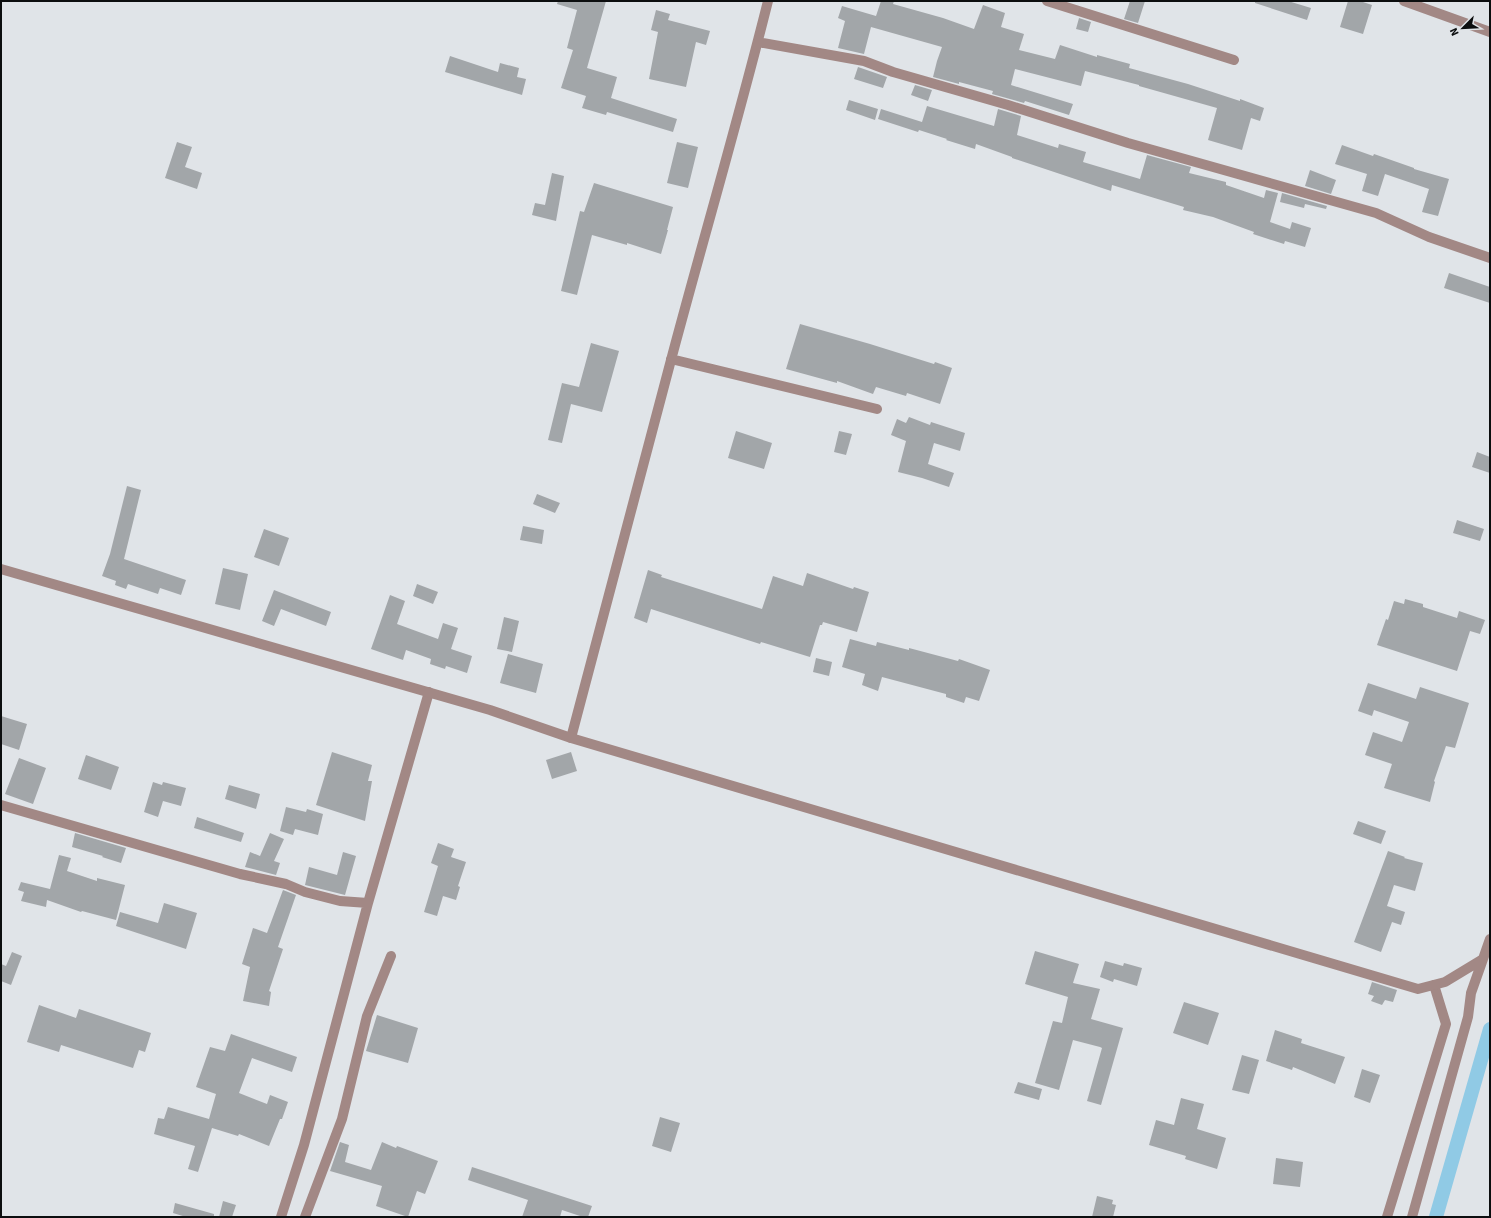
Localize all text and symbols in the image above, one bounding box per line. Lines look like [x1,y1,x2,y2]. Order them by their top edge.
north arrow [1443,8,1483,48]
text: N [1446,25,1463,38]

